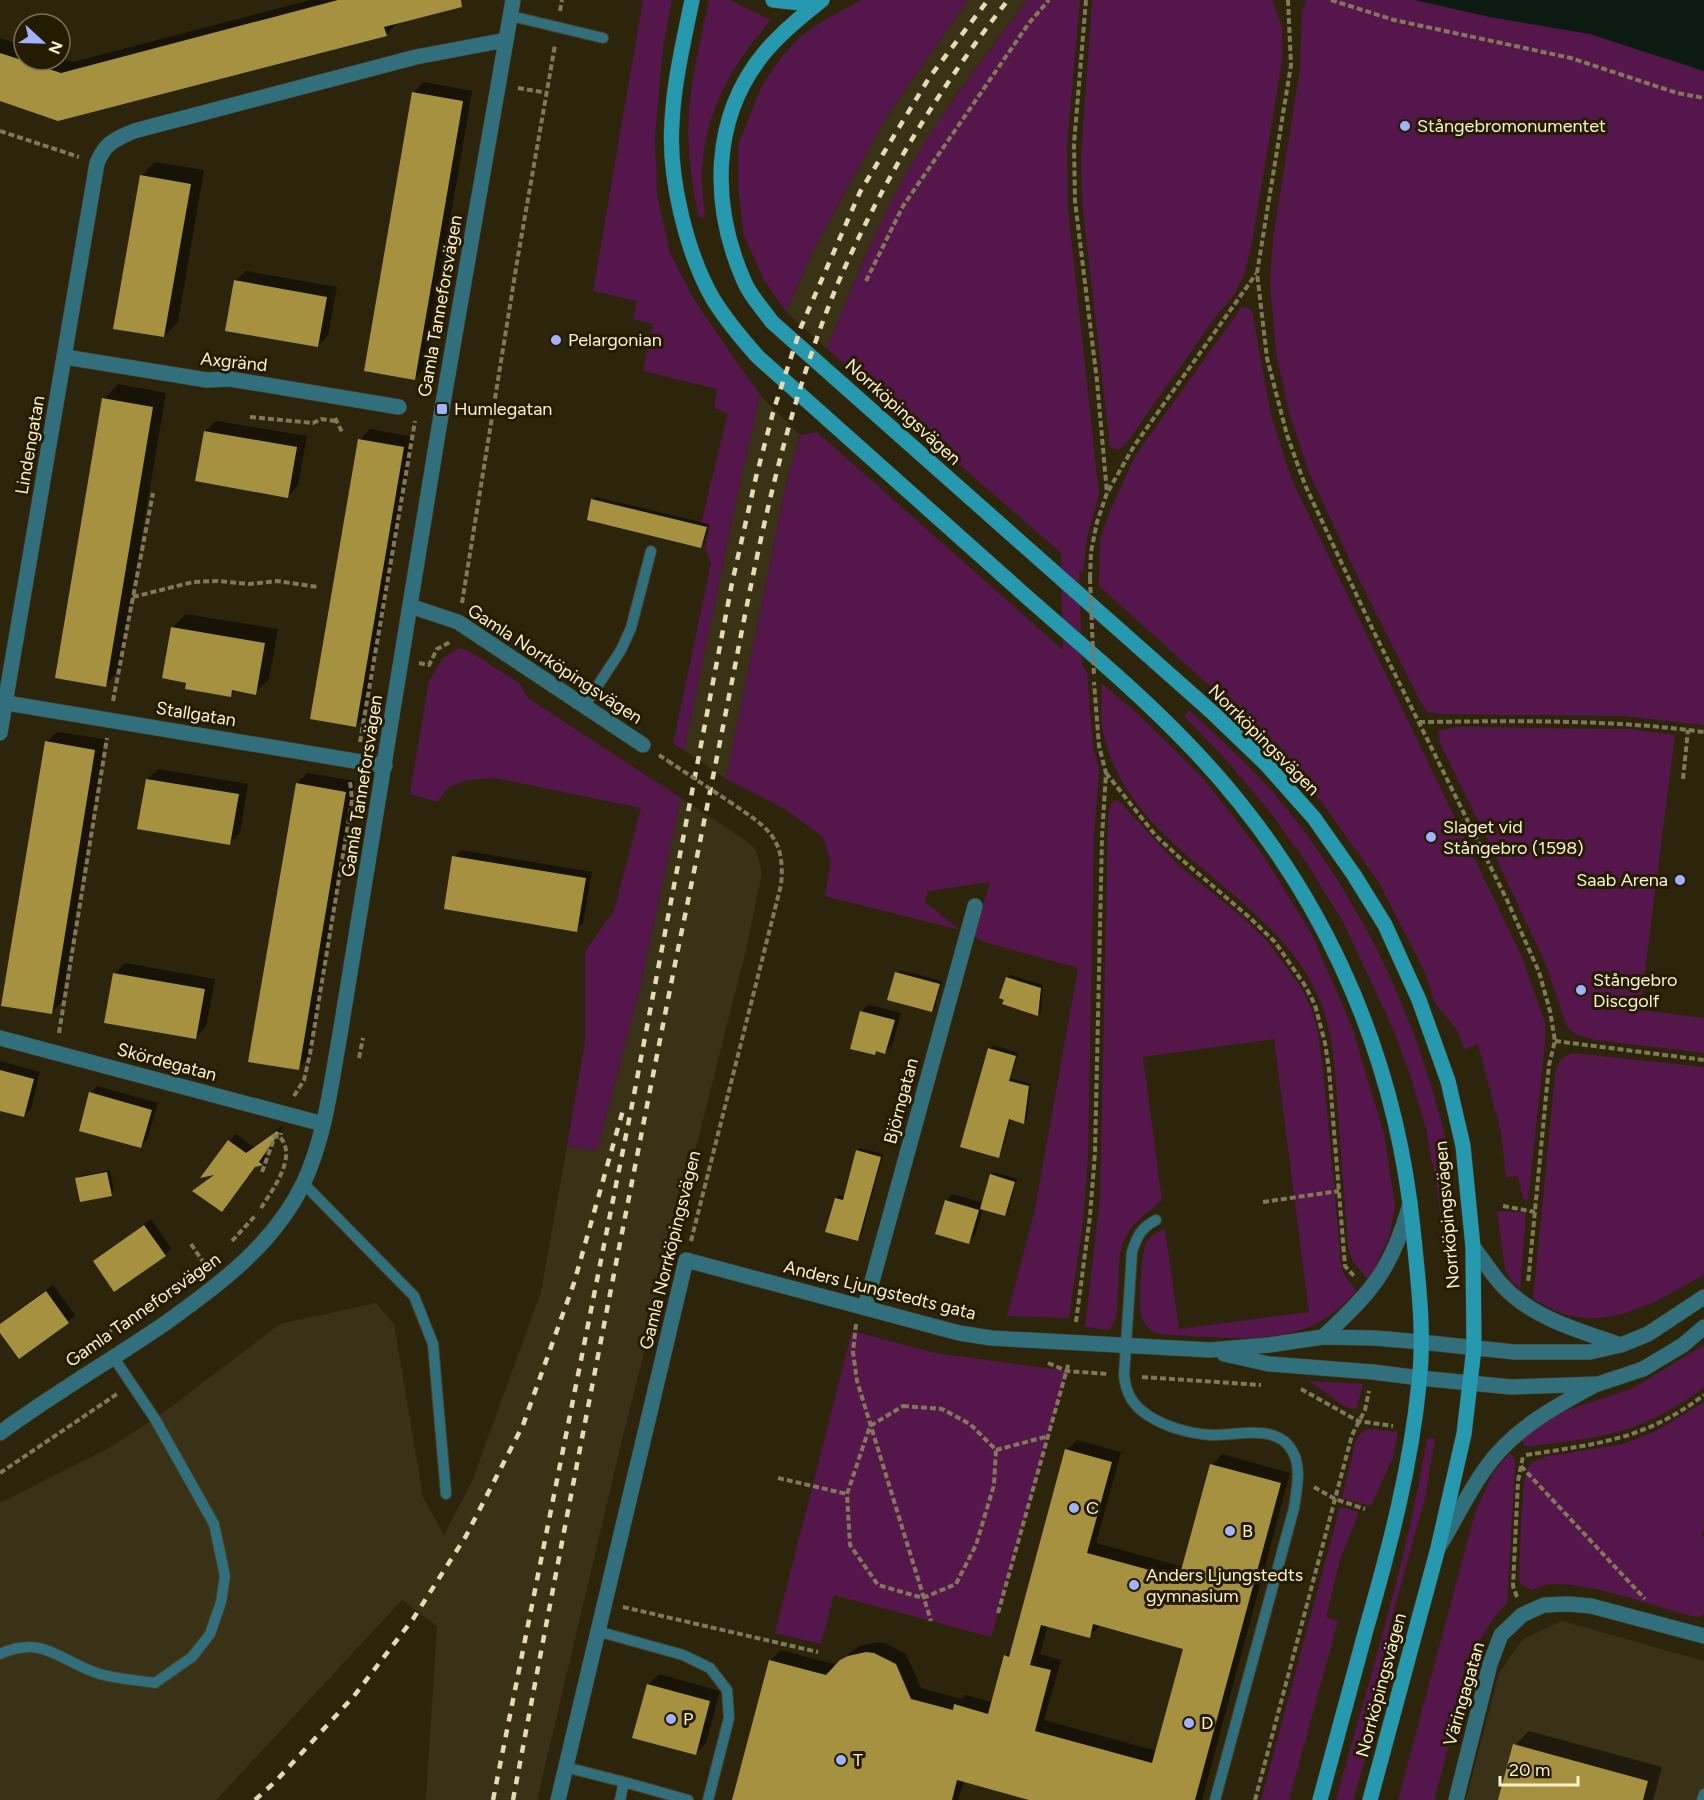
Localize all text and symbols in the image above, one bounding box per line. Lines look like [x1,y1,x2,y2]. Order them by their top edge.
north arrow [12,12,72,72]
text: N [44,38,67,57]
place label: Stångebromonumentet [1417,115,1606,137]
marker: Stångebromonumentet [1398,119,1412,133]
street label: Gamla Tanneforsvägen [413,213,467,399]
place label: Pelargonian [568,329,662,351]
marker: Pelargonian [549,333,563,347]
street label: Axgränd [200,348,268,376]
street label: Norrköpingsvägen [841,354,965,470]
street label: Lindengatan [11,394,49,496]
place label: Humlegatan [454,398,552,420]
marker: Humlegatan [435,402,449,416]
street label: Gamla Norrköpingsvägen [463,599,647,729]
street label: Norrköpingsvägen [1204,680,1324,800]
street label: Gamla Tanneforsvägen [337,693,387,879]
street label: Stallgatan [154,697,238,731]
place label: Slaget vid Stångebro (1598) [1443,816,1584,859]
marker: Slaget vid Stångebro (1598) [1424,830,1438,844]
place label: Saab Arena [1576,869,1668,891]
marker: Saab Arena [1673,873,1687,887]
place label: Stångebro Discgolf [1593,969,1677,1012]
marker: Stångebro Discgolf [1574,983,1588,997]
street label: Skördegatan [115,1038,219,1086]
street label: Björngatan [879,1056,923,1146]
street label: Norrköpingsvägen [1430,1140,1464,1290]
street label: Gamla Norrköpingsvägen [635,1148,705,1352]
street label: Gamla Tanneforsvägen [61,1248,225,1372]
street label: Anders Ljungstedts gata [782,1255,978,1325]
place label: C [1086,1497,1099,1519]
marker: C [1067,1501,1081,1515]
place label: B [1242,1520,1253,1542]
marker: B [1223,1524,1237,1538]
place label: Anders Ljungstedts gymnasium [1146,1564,1303,1607]
marker: Anders Ljungstedts gymnasium [1127,1578,1141,1592]
street label: Norrköpingsvägen [1351,1611,1411,1759]
street label: Väringagatan [1439,1639,1489,1749]
place label: P [683,1708,693,1730]
marker: P [664,1712,678,1726]
place label: D [1201,1712,1213,1734]
marker: D [1182,1716,1196,1730]
place label: T [853,1749,863,1771]
scale bar [1500,1749,1578,1787]
marker: T [834,1753,848,1767]
text: 20 m [1509,1759,1550,1781]

